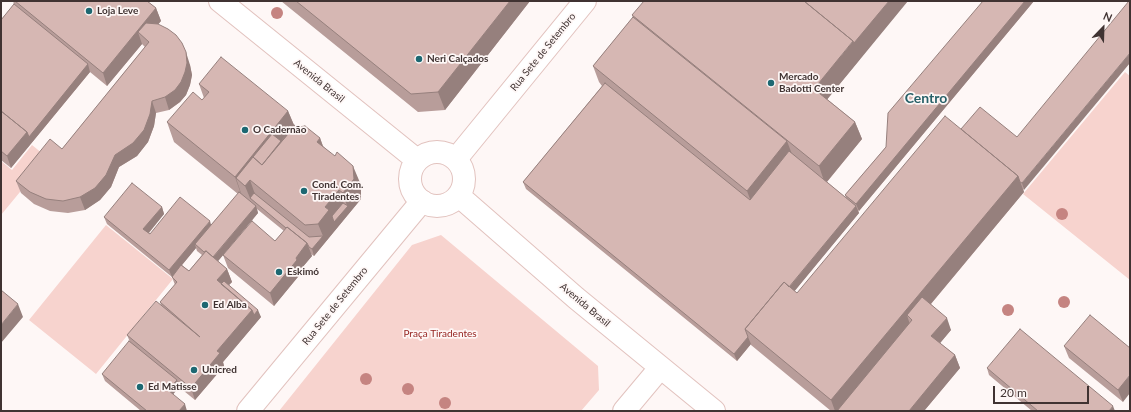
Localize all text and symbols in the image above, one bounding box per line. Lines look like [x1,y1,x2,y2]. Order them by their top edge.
place label: Loja Leve [97,5,138,17]
marker: Loja Leve [84,6,94,16]
north arrow [1083,8,1123,48]
text: N [1101,9,1114,24]
street label: Rua Sete de Setembro [508,11,578,93]
place label: Neri Calçados [427,53,488,65]
marker: Neri Calçados [414,54,424,64]
street label: Avenida Brasil [291,57,347,105]
place label: Mercado Badotti Center [779,71,844,94]
marker: Mercado Badotti Center [766,78,776,88]
district label: Centro [905,90,947,106]
place label: O Cadernão [253,124,306,136]
marker: O Cadernão [240,125,250,135]
place label: Cond. Com. Tiradentes [312,179,363,202]
marker: Cond. Com. Tiradentes [299,186,309,196]
street label: Rua Sete de Setembro [300,265,370,347]
place label: Eskimó [287,266,319,278]
marker: Eskimó [274,267,284,277]
street label: Avenida Brasil [557,281,613,329]
place label: Ed Alba [213,299,247,311]
marker: Ed Alba [200,300,210,310]
park label: Praça Tiradentes [403,328,477,340]
place label: Unicred [202,364,237,376]
marker: Unicred [189,365,199,375]
scale bar [995,378,1091,404]
place label: Ed Matisse [148,381,197,393]
marker: Ed Matisse [135,382,145,392]
text: 20 m [1000,385,1027,400]

